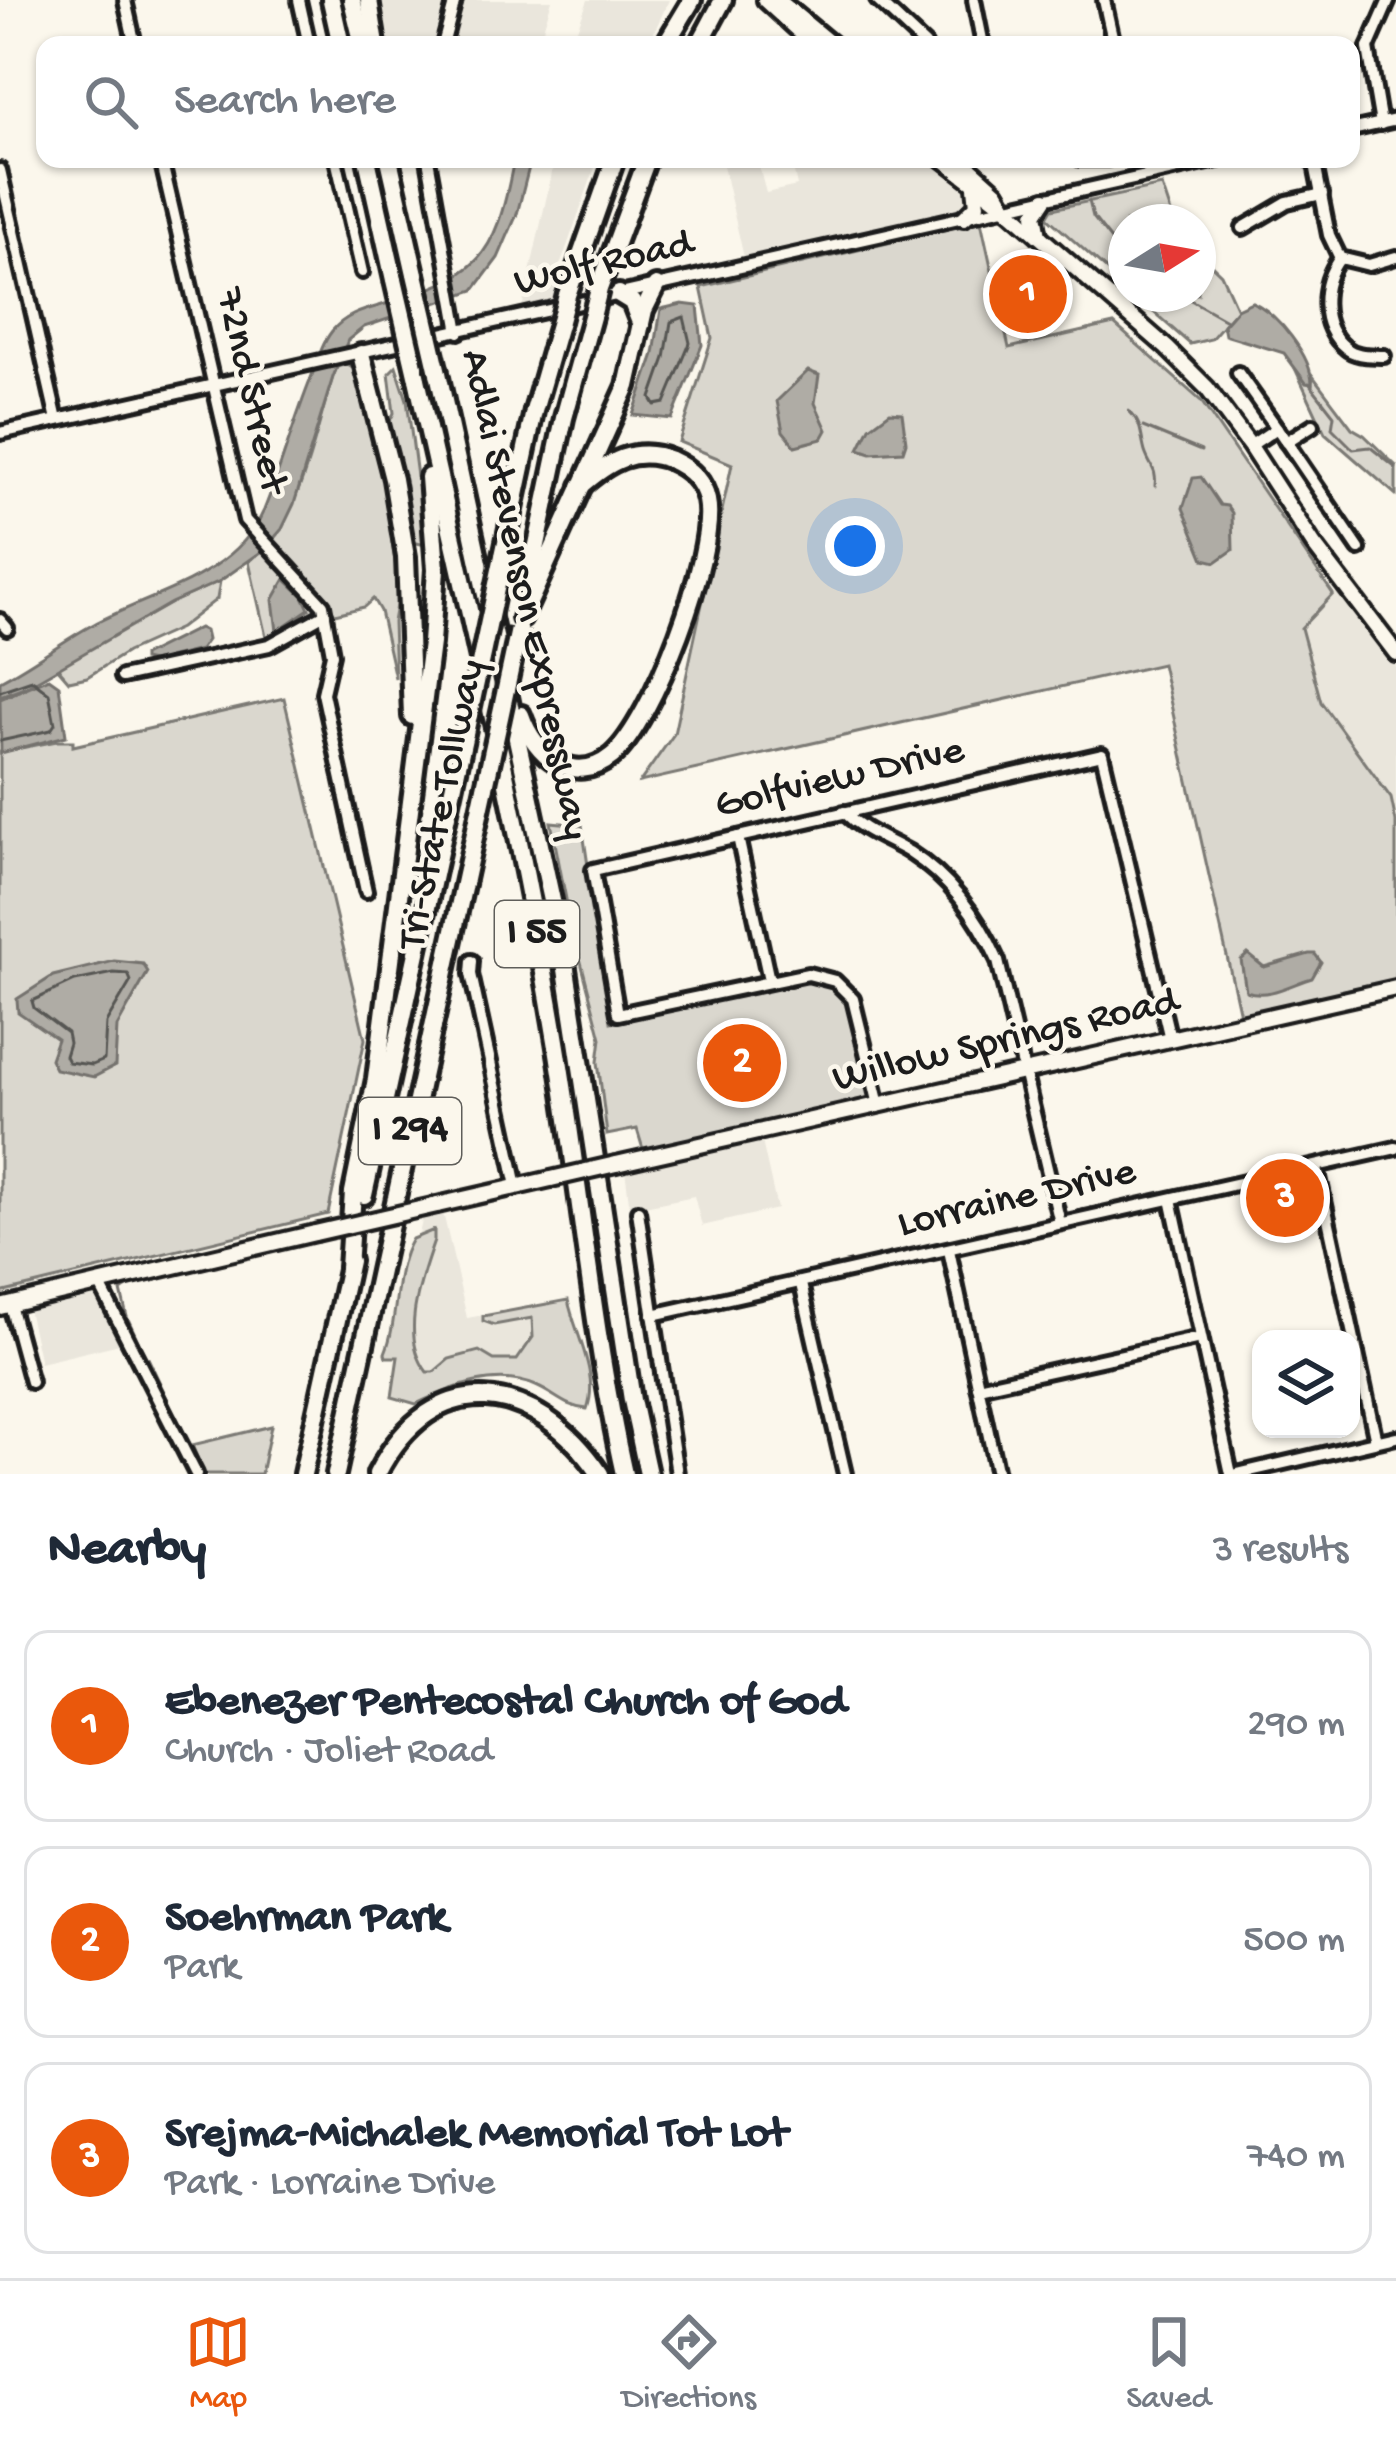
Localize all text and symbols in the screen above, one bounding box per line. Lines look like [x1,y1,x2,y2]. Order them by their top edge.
search box [36,36,1360,168]
icon: search [78,69,144,135]
text: Search here [174,76,396,129]
north arrow [1108,204,1216,312]
street label: Wolf Road [510,220,701,309]
pin: 1 [989,249,1067,339]
street label: 72nd Street [201,283,297,502]
street label: Adlai Stevenson Expressway [447,346,599,844]
your location [825,516,885,576]
street label: Tri-State Tollway [389,656,499,956]
street label: Golfview Drive [711,727,970,832]
road number: I 55 [495,901,579,967]
street label: Willow Springs Road [829,978,1187,1106]
pin: 2 [703,1018,781,1108]
road number: I 294 [359,1098,461,1164]
street label: Lorraine Drive [893,1149,1142,1251]
pin: 3 [1246,1153,1324,1243]
map controls [1252,1330,1360,1438]
button: layers [1252,1330,1360,1438]
text: Nearby [48,1522,206,1582]
text: 3 results [1213,1529,1348,1575]
text: Ebenezer Pentecostal Church of God [165,1677,846,1730]
text: 1 [82,1703,98,1749]
text: 290 m [1247,1703,1345,1749]
text: Church · Joliet Road [165,1730,493,1776]
text: Soehrman Park [165,1893,447,1946]
text: 2 [80,1919,100,1965]
text: 500 m [1243,1919,1345,1965]
text: Park [165,1946,239,1992]
text: Srejma-Michalek Memorial Tot Lot [165,2109,787,2162]
text: 3 [80,2135,100,2181]
text: 740 m [1247,2135,1345,2181]
text: Park · Lorraine Drive [165,2162,495,2208]
tab: Map [185,2309,251,2419]
tab: Directions [622,2309,756,2419]
tab: Saved [1126,2309,1211,2419]

